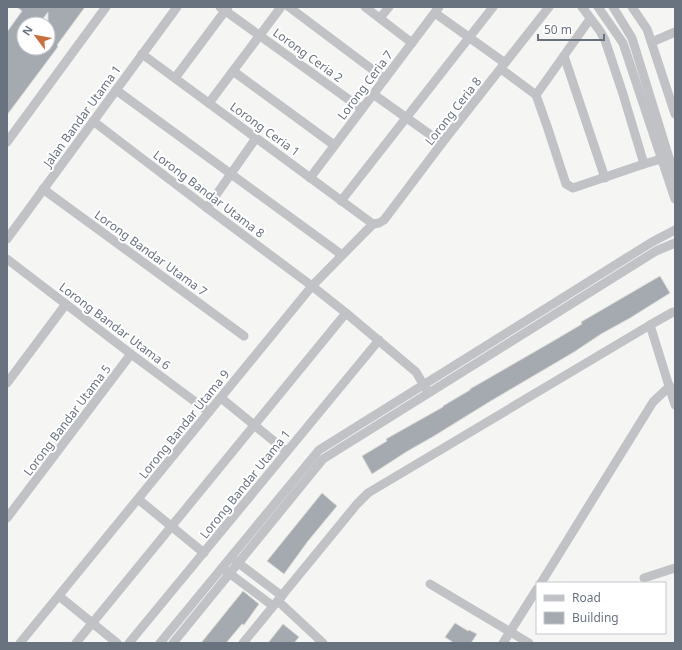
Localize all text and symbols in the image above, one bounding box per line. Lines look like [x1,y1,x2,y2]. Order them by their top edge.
north arrow [16,16,56,56]
scale bar [538,16,604,42]
text: 50 m [544,21,572,38]
text: N [18,23,36,38]
street label: Lorong Ceria 2 [270,24,347,86]
street label: Lorong Ceria 7 [333,47,397,123]
street label: Jalan Bandar Utama 1 [39,62,125,171]
street label: Lorong Ceria 8 [421,73,485,149]
street label: Lorong Ceria 1 [227,98,303,160]
street label: Lorong Bandar Utama 8 [150,146,268,242]
street label: Lorong Bandar Utama 7 [91,206,211,300]
street label: Lorong Bandar Utama 6 [56,278,174,374]
street label: Lorong Bandar Utama 5 [19,361,115,479]
street label: Lorong Bandar Utama 9 [135,366,233,482]
street label: Lorong Bandar Utama 1 [196,426,294,542]
legend [536,582,666,634]
text: Road [572,589,601,606]
text: Building [572,609,619,626]

